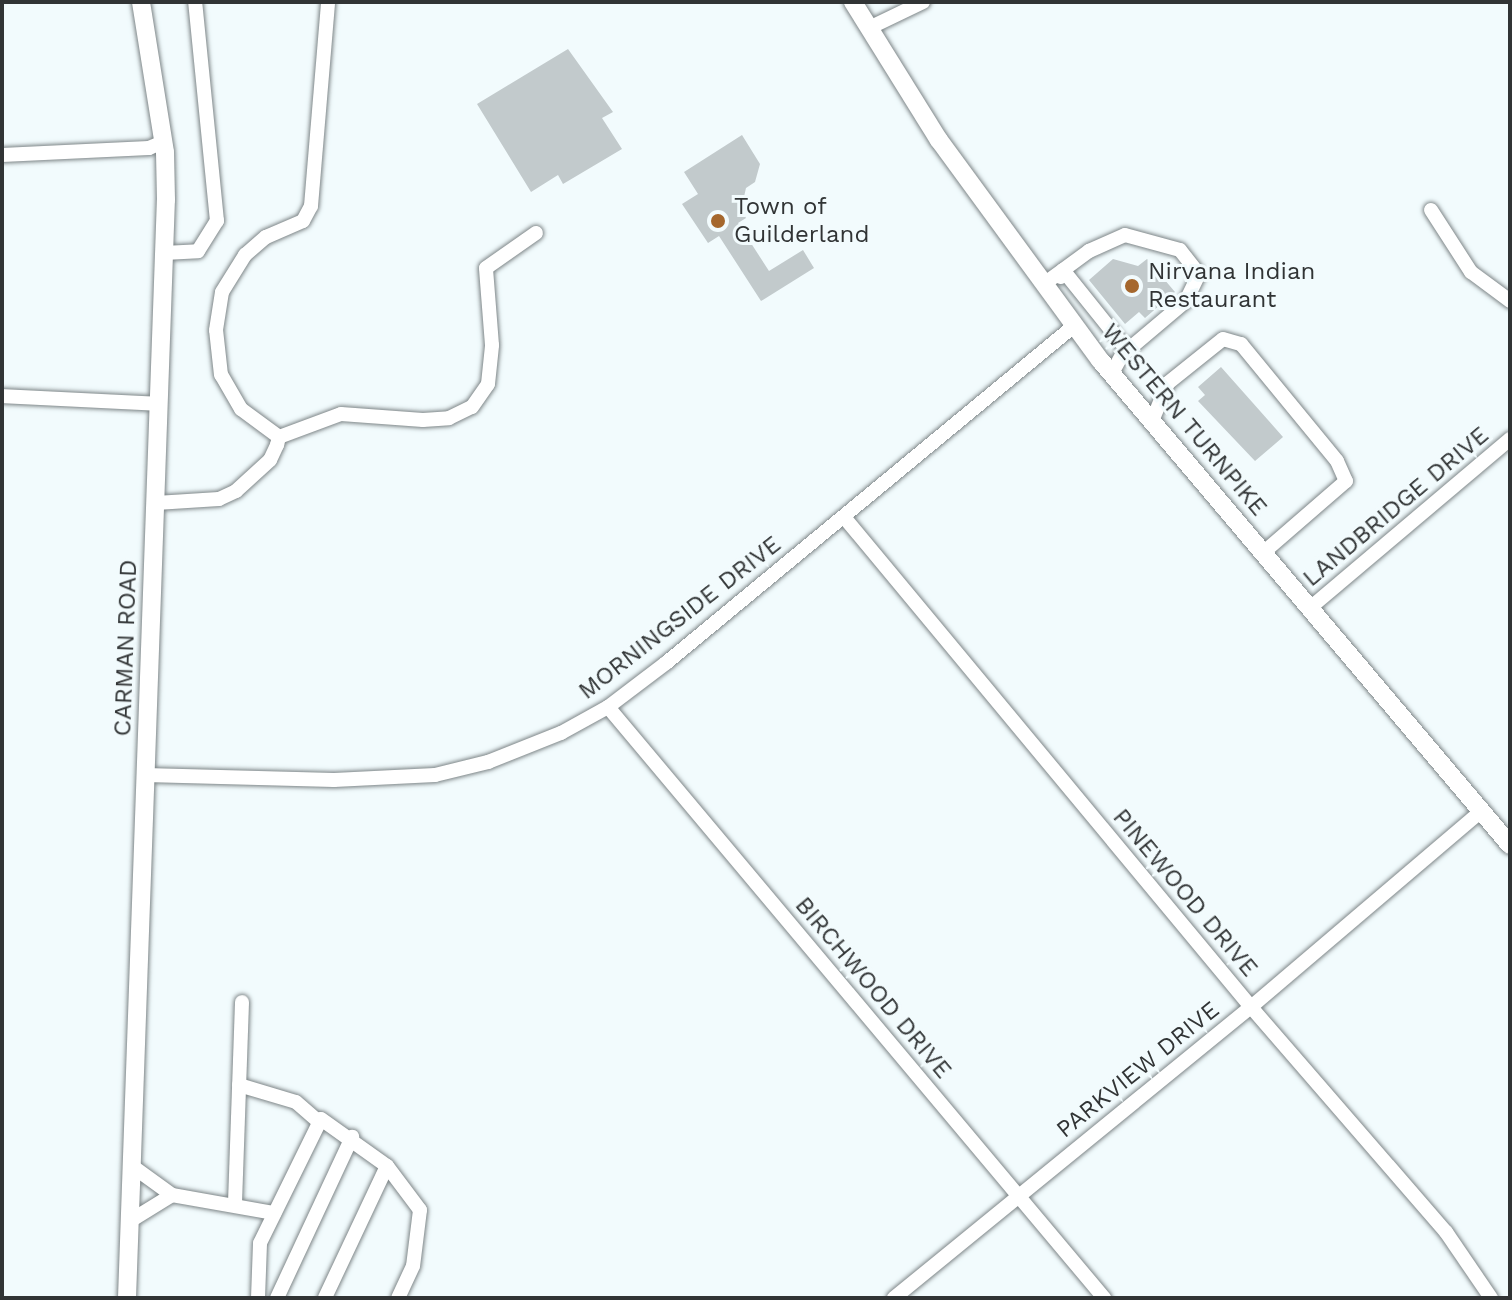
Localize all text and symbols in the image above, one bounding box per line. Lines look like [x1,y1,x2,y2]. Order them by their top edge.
place label: Town of Guilderland [734,193,869,249]
marker: Town of Guilderland [709,212,727,230]
place label: Nirvana Indian Restaurant [1148,258,1316,314]
marker: Nirvana Indian Restaurant [1123,277,1141,295]
street label: WESTERN TURNPIKE [1095,318,1273,522]
street label: LANDBRIDGE DRIVE [1297,421,1495,593]
street label: MORNINGSIDE DRIVE [573,530,787,706]
street label: CARMAN ROAD [109,559,143,737]
street label: PINEWOOD DRIVE [1106,803,1264,983]
street label: BIRCHWOOD DRIVE [789,891,957,1085]
street label: PARKVIEW DRIVE [1051,995,1225,1145]

